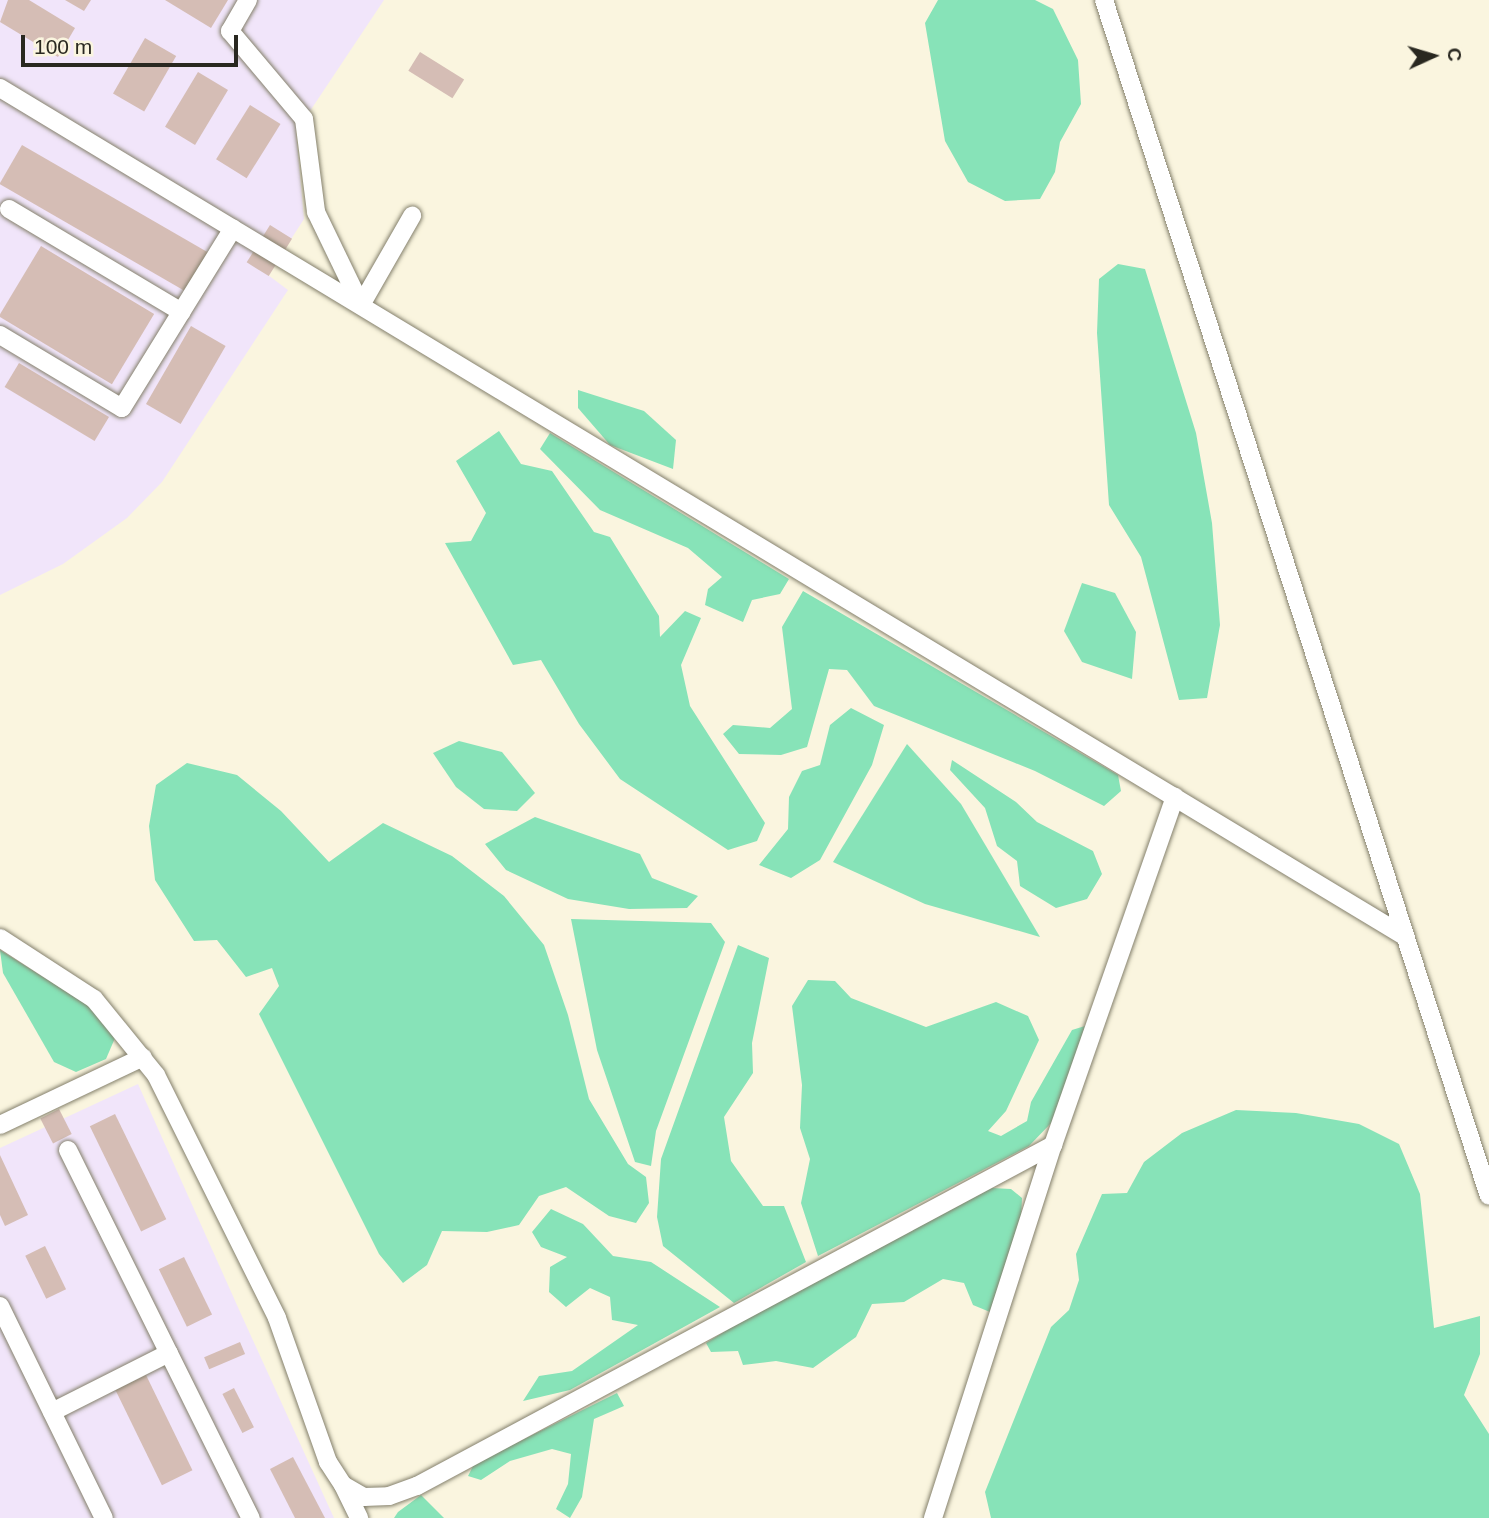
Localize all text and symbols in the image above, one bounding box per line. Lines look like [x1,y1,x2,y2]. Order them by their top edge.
scale bar [24,21,242,65]
north arrow [1398,21,1468,91]
text: 100 m [34,35,92,58]
text: С [1443,47,1465,62]

